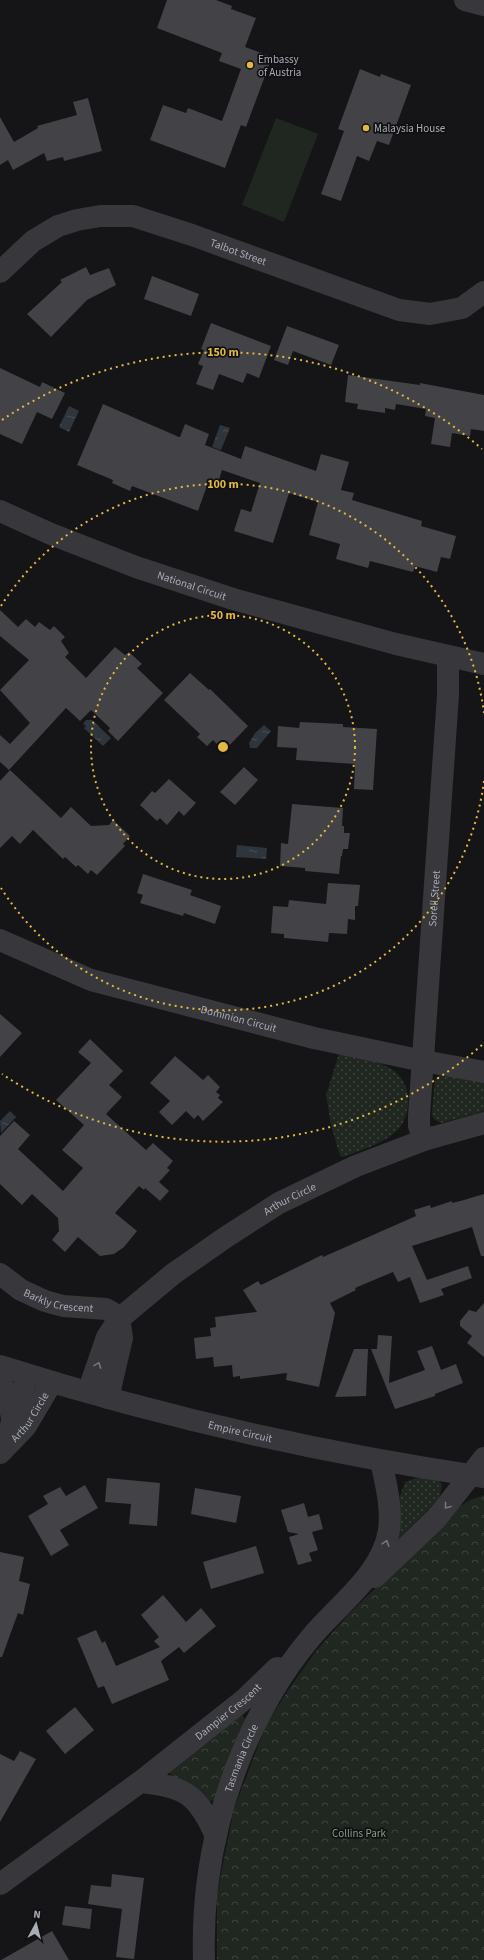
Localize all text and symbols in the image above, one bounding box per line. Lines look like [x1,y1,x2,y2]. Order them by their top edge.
place label: Embassy of Austria [258,52,301,80]
marker: Embassy of Austria [245,60,255,70]
place label: Malaysia House [374,121,446,136]
marker: Malaysia House [361,123,371,133]
street label: Talbot Street [208,235,269,269]
text: 150 m [207,344,239,361]
text: 100 m [207,476,239,493]
street label: National Circuit [156,567,229,604]
text: 50 m [210,607,236,624]
centre of rings [216,740,230,754]
street label: Sorell Street [425,869,443,927]
street label: Dominion Circuit [199,1001,278,1036]
street label: Arthur Circle [260,1179,319,1219]
street label: Barkly Crescent [21,1285,94,1316]
one-way arrow [93,1361,101,1368]
street label: Arthur Circle [7,1389,52,1445]
street label: Empire Circuit [207,1417,274,1446]
one-way arrow [444,1501,451,1508]
one-way arrow [381,1540,389,1547]
street label: Dampier Crescent [192,1680,265,1743]
street label: Tasmania Circle [221,1721,262,1794]
park label: Collins Park [332,1826,387,1841]
north arrow [16,1904,56,1944]
text: N [33,1907,42,1922]

